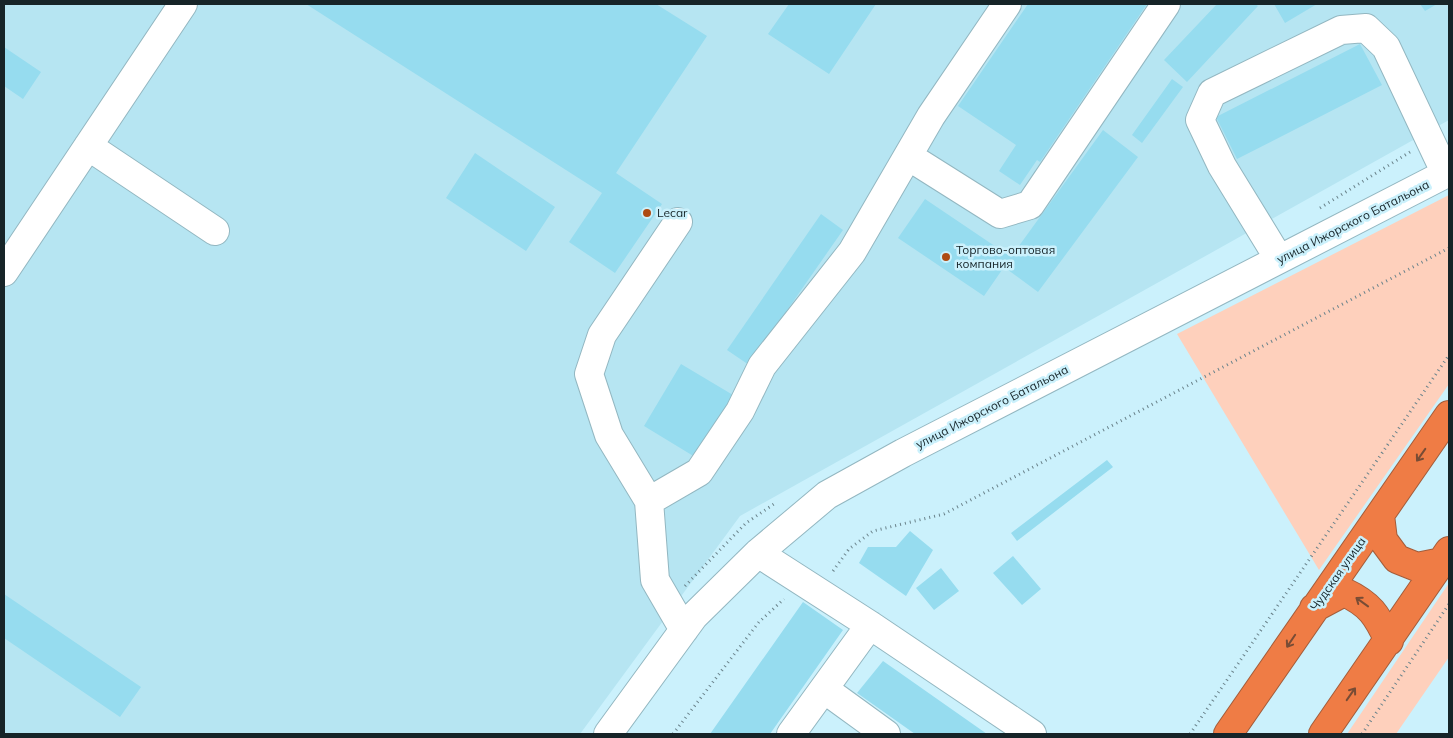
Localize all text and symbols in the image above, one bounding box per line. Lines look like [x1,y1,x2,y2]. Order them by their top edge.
street label: улица Ижорского Батальона [1274,176,1432,267]
place label: Lecar [657,205,688,220]
marker: Lecar [641,207,653,219]
place label: Торгово-оптовая компания [956,242,1055,271]
marker: Торгово-оптовая компания [940,251,952,263]
street label: улица Ижорского Батальона [913,361,1071,452]
one-way arrow [1416,448,1426,462]
street label: Чудская улица [1307,534,1369,613]
one-way arrow [1355,597,1369,607]
one-way arrow [1286,633,1296,647]
one-way arrow [1346,688,1356,702]

